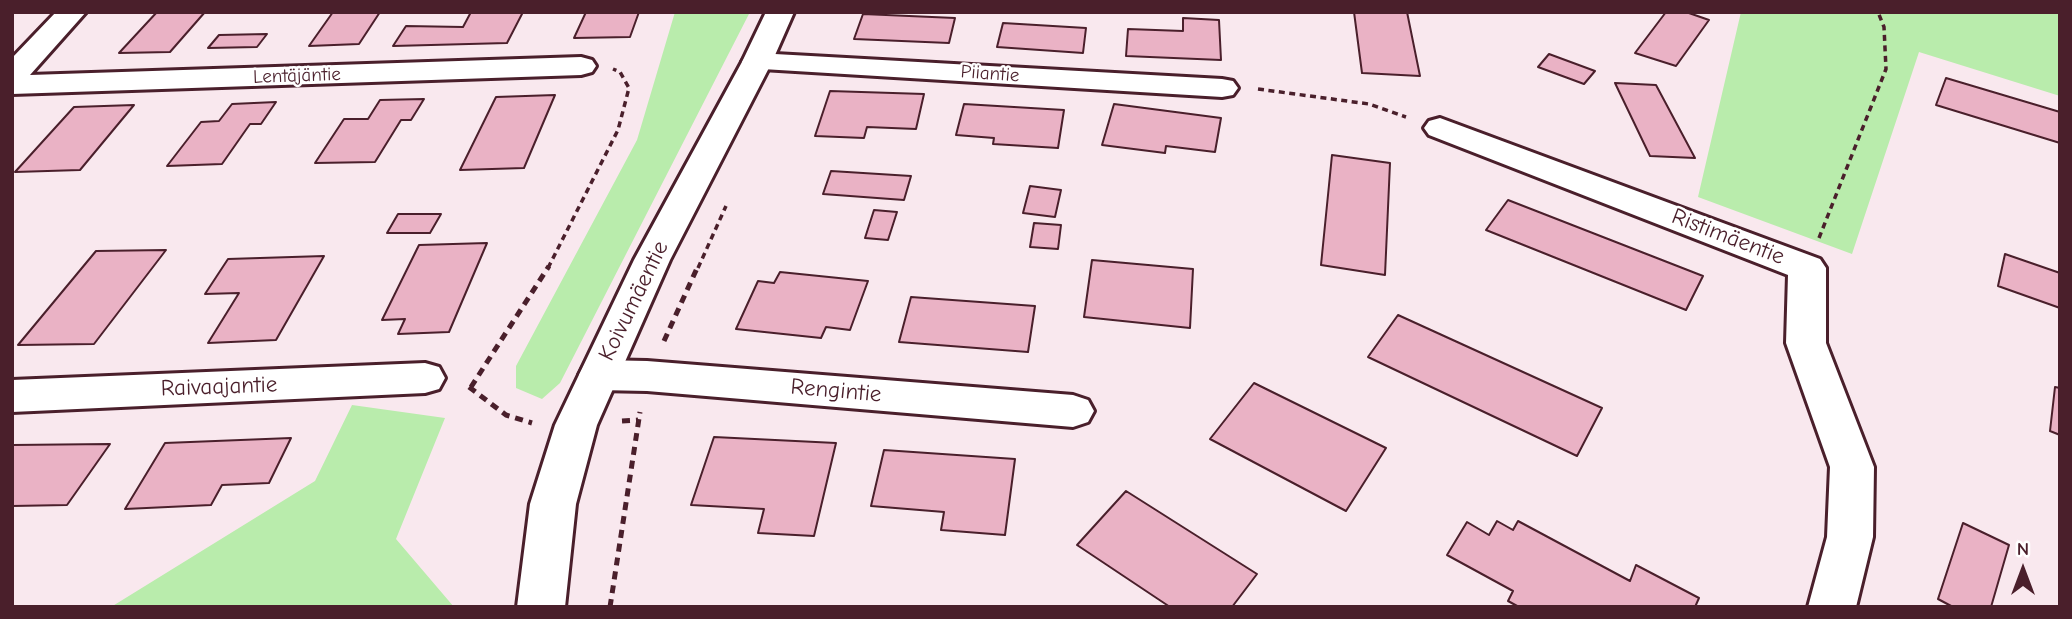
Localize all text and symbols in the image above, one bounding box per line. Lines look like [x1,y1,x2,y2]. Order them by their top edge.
street label: Piiantie [960,61,1020,87]
street label: Lentäjäntie [253,63,341,89]
street label: Ristimäentie [1668,203,1788,271]
street label: Koivumäentie [593,236,675,366]
street label: Raivaajantie [160,371,278,403]
street label: Rengintie [789,373,883,409]
north arrow [1988,535,2058,605]
text: N [2017,538,2029,560]

